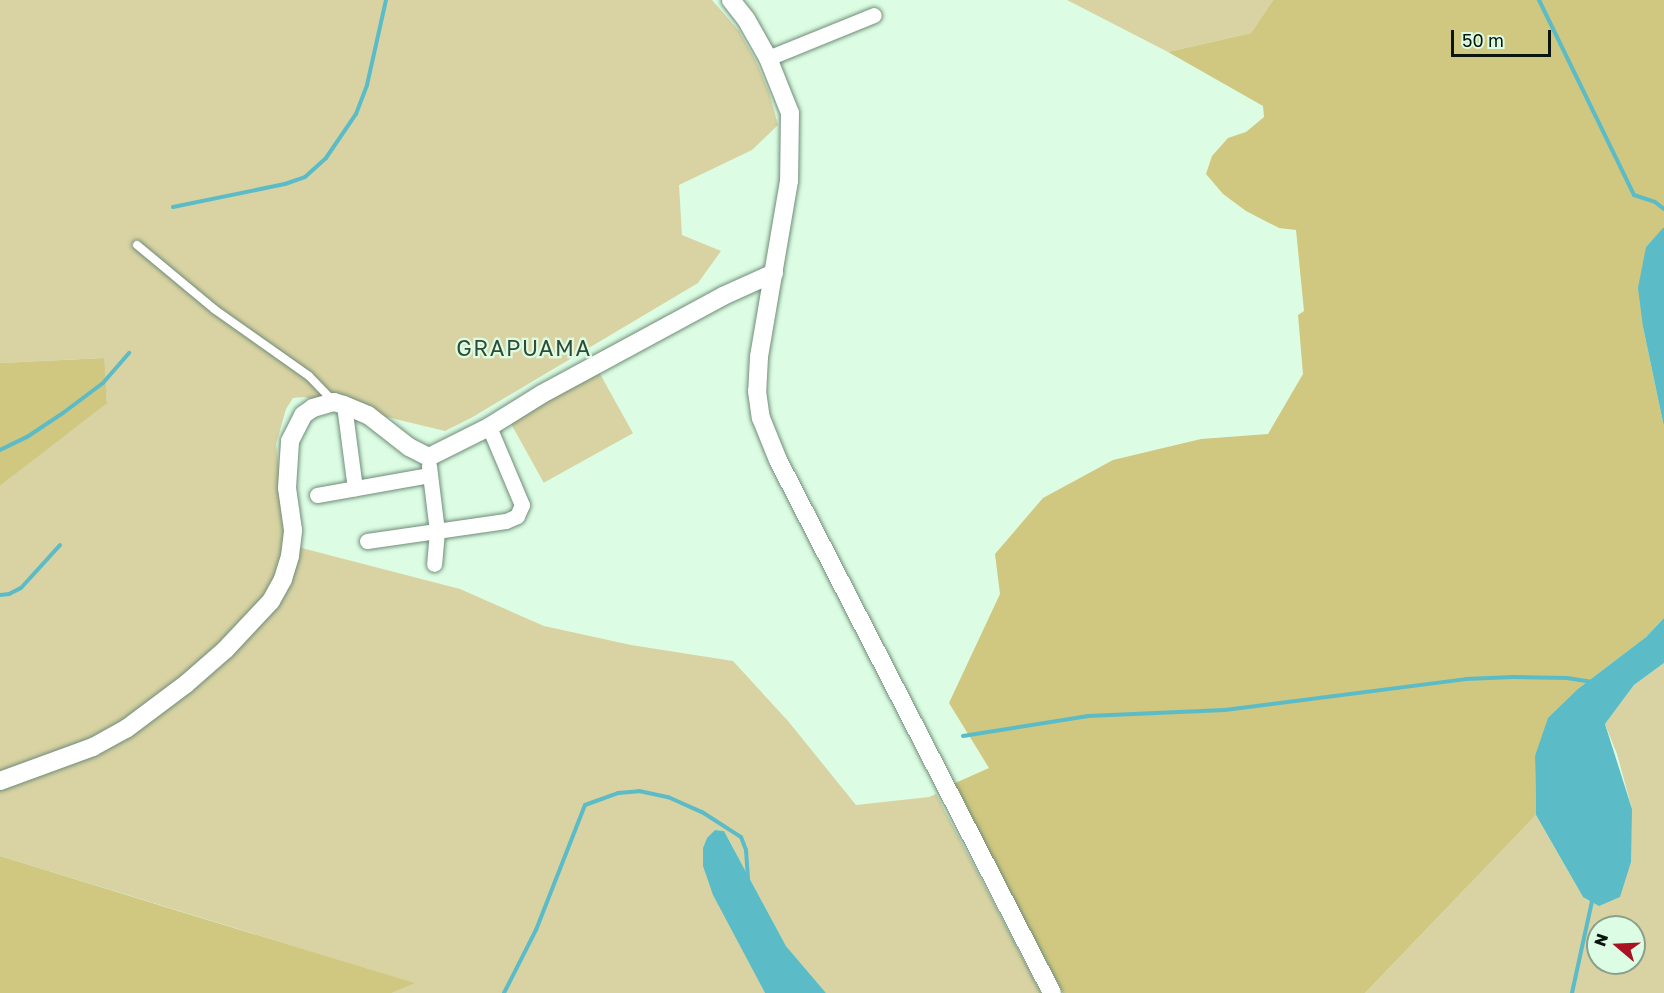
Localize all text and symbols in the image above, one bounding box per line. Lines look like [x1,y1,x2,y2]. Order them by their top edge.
scale bar [1454,18,1554,56]
text: 50 m [1462,29,1504,51]
district label: GRAPUAMA [456,335,592,361]
north arrow [1586,915,1646,975]
text: N [1589,931,1612,949]

